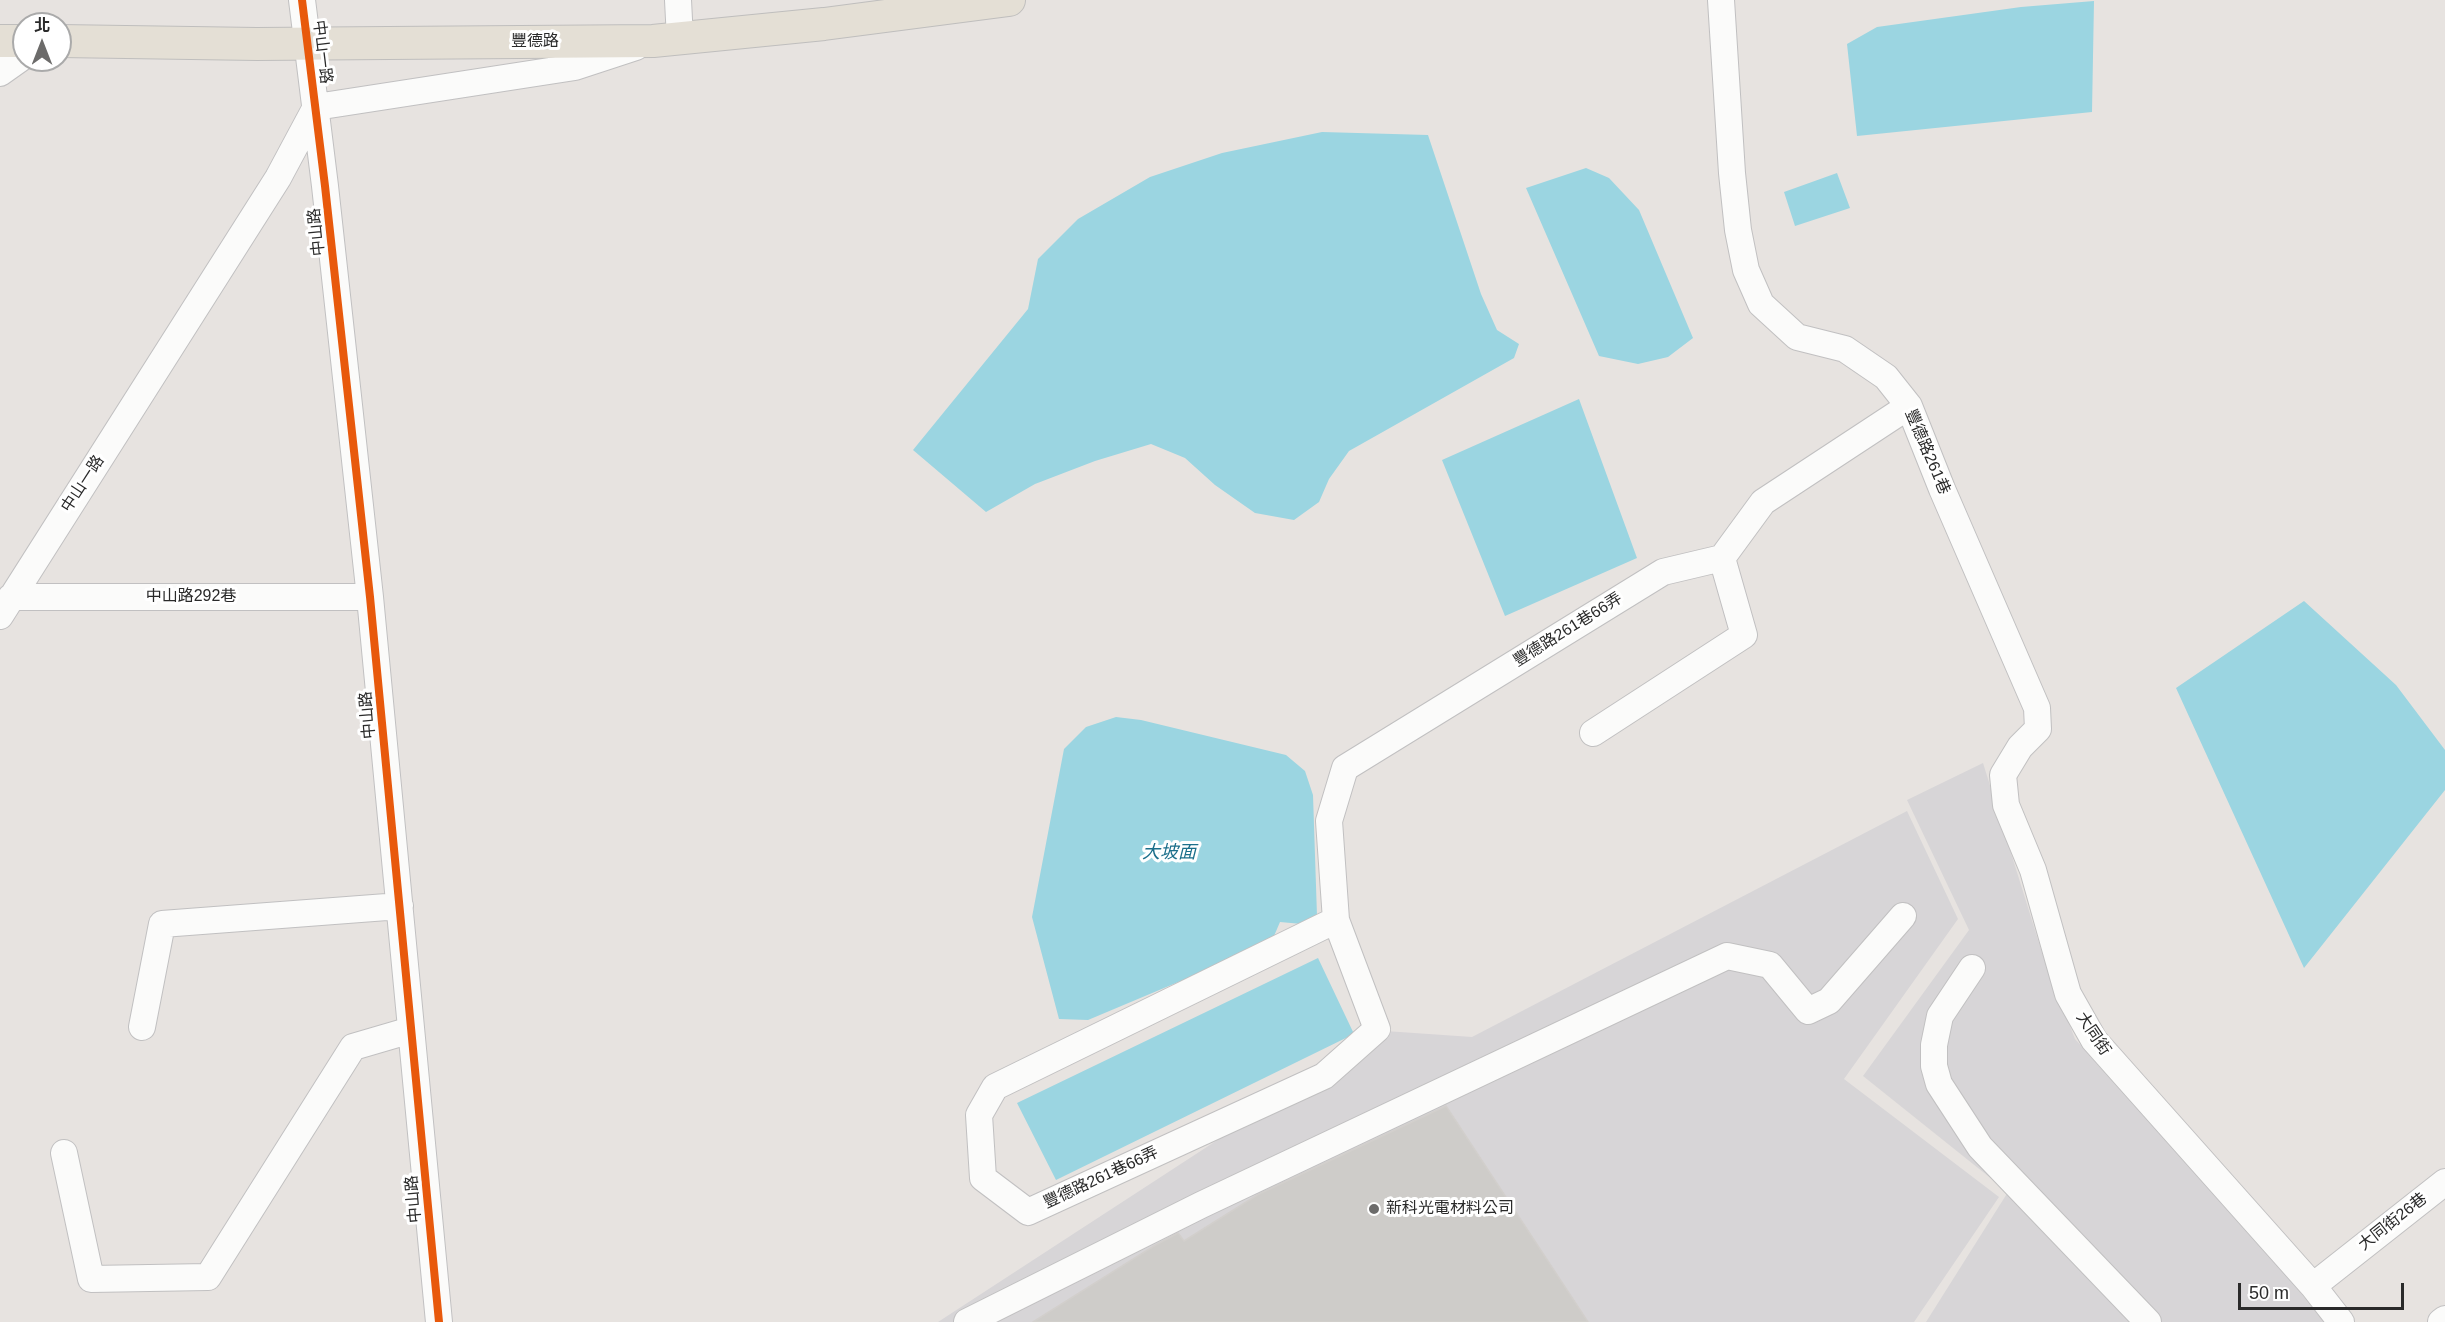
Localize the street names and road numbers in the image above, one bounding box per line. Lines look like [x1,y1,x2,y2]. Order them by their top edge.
street label: 中山一路 [309,19,335,85]
street label: 豐德路 [511,32,559,52]
street label: 中山路 [305,207,329,257]
street label: 豐德路261巷 [1900,407,1954,497]
street label: 中山一路 [58,452,108,516]
street label: 中山路292巷 [146,587,236,607]
street label: 豐德路261巷66弄 [1510,589,1626,671]
street label: 中山路 [356,690,380,740]
street label: 大同街 [2072,1009,2114,1059]
street label: 豐德路261巷66弄 [1041,1143,1161,1213]
street label: 中山路 [402,1174,426,1224]
street label: 大同街26巷 [2355,1189,2431,1255]

